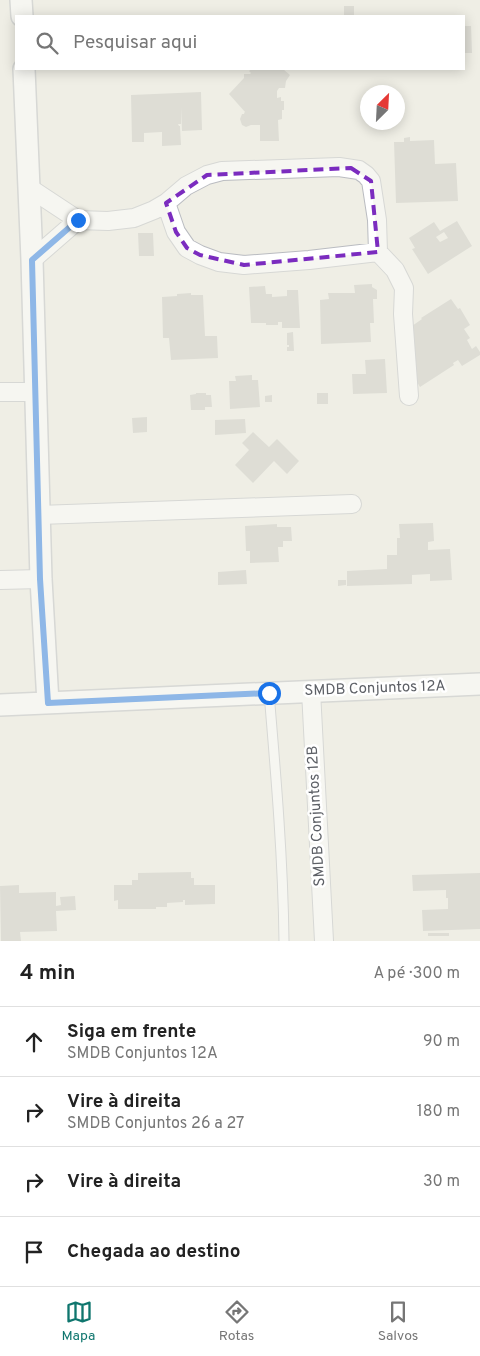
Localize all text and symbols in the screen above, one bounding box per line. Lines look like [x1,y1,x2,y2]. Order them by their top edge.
search box [15,15,465,70]
icon: search [33,29,61,57]
text: Pesquisar aqui [73,31,197,55]
north arrow [360,85,405,130]
route end [67,209,90,232]
street label: SMDB Conjuntos 12A [304,677,446,701]
route start [258,682,281,705]
street label: SMDB Conjuntos 12B [304,745,330,887]
text: 4 min [20,960,76,987]
text: A pé · 300 m [373,964,460,984]
text: Siga em frente [67,1020,196,1044]
icon: ahead [20,1028,48,1056]
text: 90 m [423,1032,460,1052]
text: SMDB Conjuntos 12A [67,1044,218,1064]
text: Vire à direita [67,1090,181,1114]
icon: right [20,1098,48,1126]
text: 180 m [417,1102,460,1122]
text: SMDB Conjuntos 26 a 27 [67,1114,244,1134]
icon: right [20,1168,48,1196]
text: Vire à direita [67,1170,181,1194]
text: 30 m [423,1172,460,1192]
icon: arrive [20,1238,48,1266]
text: Chegada ao destino [67,1240,241,1264]
tab: Mapa [62,1298,95,1345]
tab: Rotas [219,1298,254,1345]
tab: Salvos [378,1298,418,1345]

